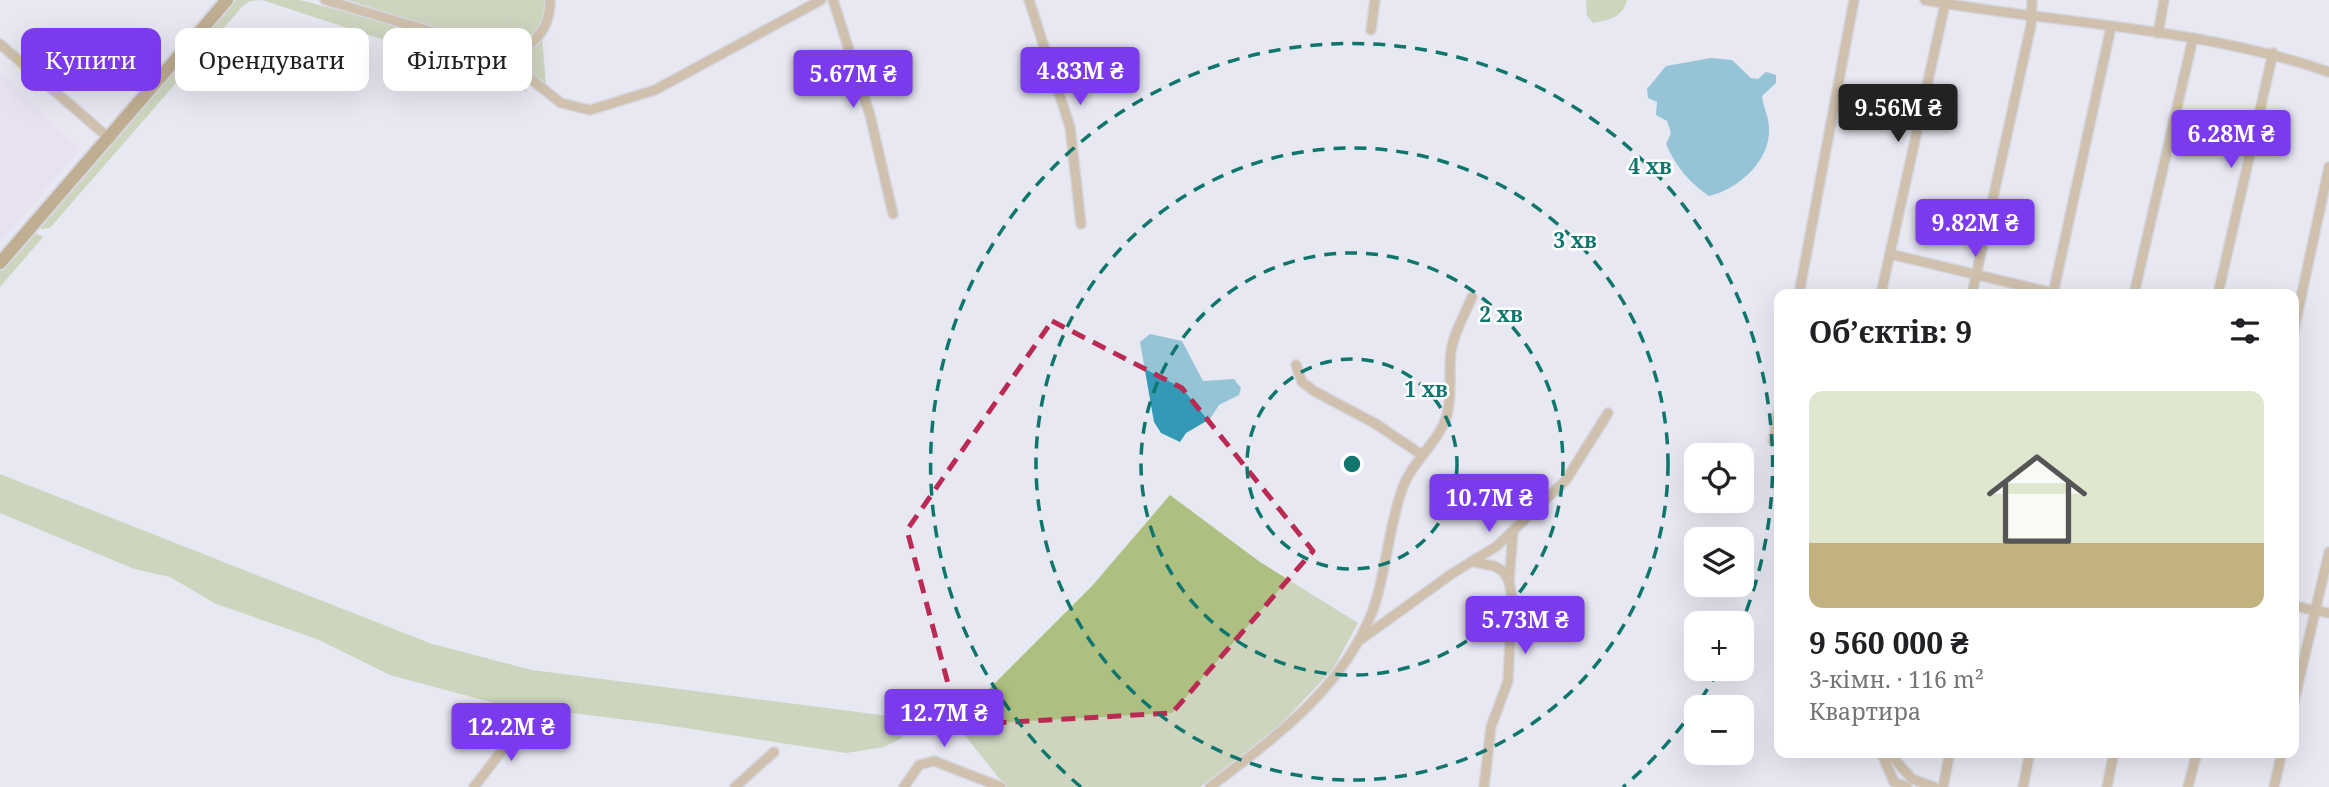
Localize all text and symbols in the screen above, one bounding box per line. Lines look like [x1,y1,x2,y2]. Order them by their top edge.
chip: Купити [21,28,161,91]
chip: Орендувати [175,28,369,91]
chip: Фільтри [383,28,532,91]
pin: 4.83M ₴ [1015,48,1145,107]
pin: 5.67M ₴ [788,50,918,110]
text: 4.83M ₴ [1037,54,1123,86]
text: 5.67M ₴ [810,57,896,89]
pin: 9.56M ₴ [1833,85,1963,144]
text: 9.56M ₴ [1855,91,1941,123]
pin: 6.28M ₴ [2166,110,2296,170]
text: 6.28M ₴ [2188,117,2274,149]
text: 4 хв [1628,152,1672,180]
pin: 9.82M ₴ [1910,200,2040,259]
text: 9.82M ₴ [1932,206,2018,238]
text: 3 хв [1553,226,1597,254]
text: 2 хв [1479,300,1523,328]
text: Об’єктів: 9 [1809,311,1972,352]
icon: filters [2226,312,2264,350]
text: 1 хв [1404,375,1448,403]
icon: home [1974,436,2100,562]
map controls [1684,443,1754,765]
button: locate [1684,443,1754,513]
centre of rings [1340,452,1364,476]
pin: 10.7M ₴ [1424,475,1554,534]
text: 10.7M ₴ [1446,481,1532,513]
button: layers [1684,527,1754,597]
pin: 5.73M ₴ [1460,596,1590,656]
text: 5.73M ₴ [1482,603,1568,635]
button: + [1684,611,1754,681]
text: 9 560 000 ₴ [1809,622,1968,663]
text: 3-кімн. · 116 m² [1809,663,1984,695]
pin: 12.7M ₴ [879,690,1009,749]
button: − [1684,695,1754,765]
text: Квартира [1809,695,1921,727]
text: 12.7M ₴ [901,696,987,728]
pin: 12.2M ₴ [446,704,576,763]
text: 12.2M ₴ [468,710,554,742]

